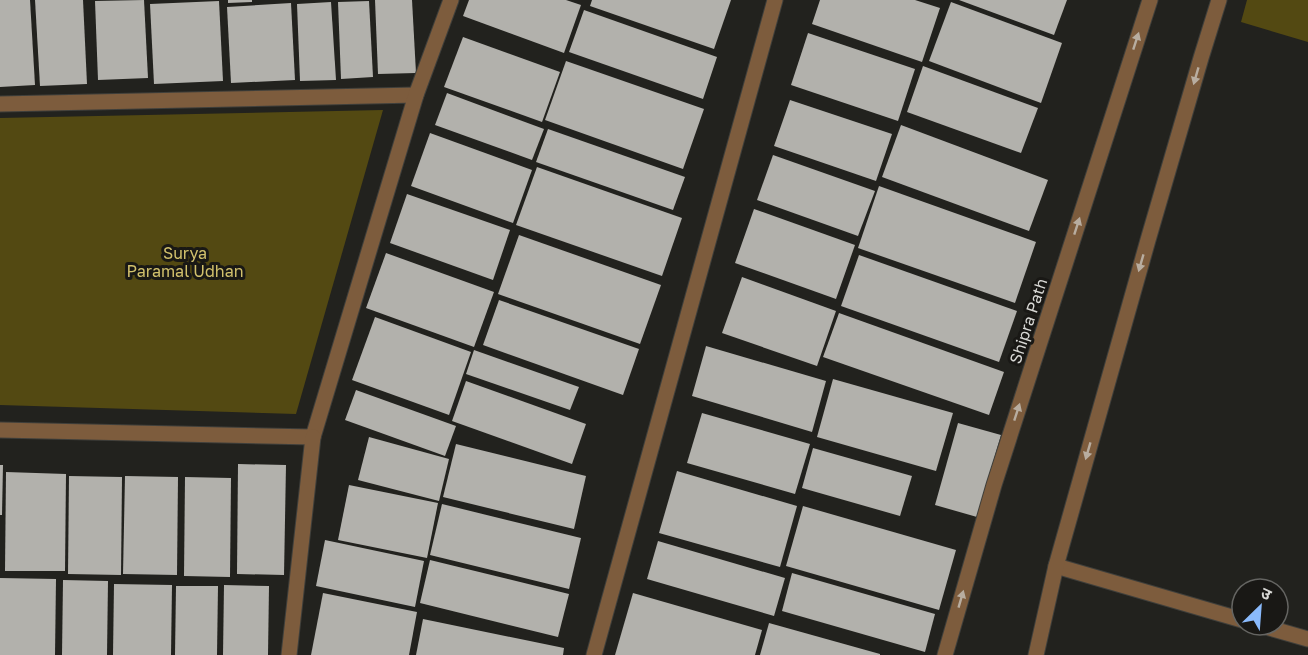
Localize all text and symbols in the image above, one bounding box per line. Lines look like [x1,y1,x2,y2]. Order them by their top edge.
one-way arrow [1132,32,1142,50]
one-way arrow [1191,67,1200,85]
one-way arrow [1073,217,1082,235]
park label: Surya Paramal Udhan [126,243,244,281]
one-way arrow [1136,254,1146,272]
street label: Shipra Path [1005,276,1051,366]
one-way arrow [1013,403,1023,421]
one-way arrow [1083,442,1093,460]
north arrow [1230,577,1290,637]
text: उ [1258,582,1275,605]
one-way arrow [957,590,966,608]

